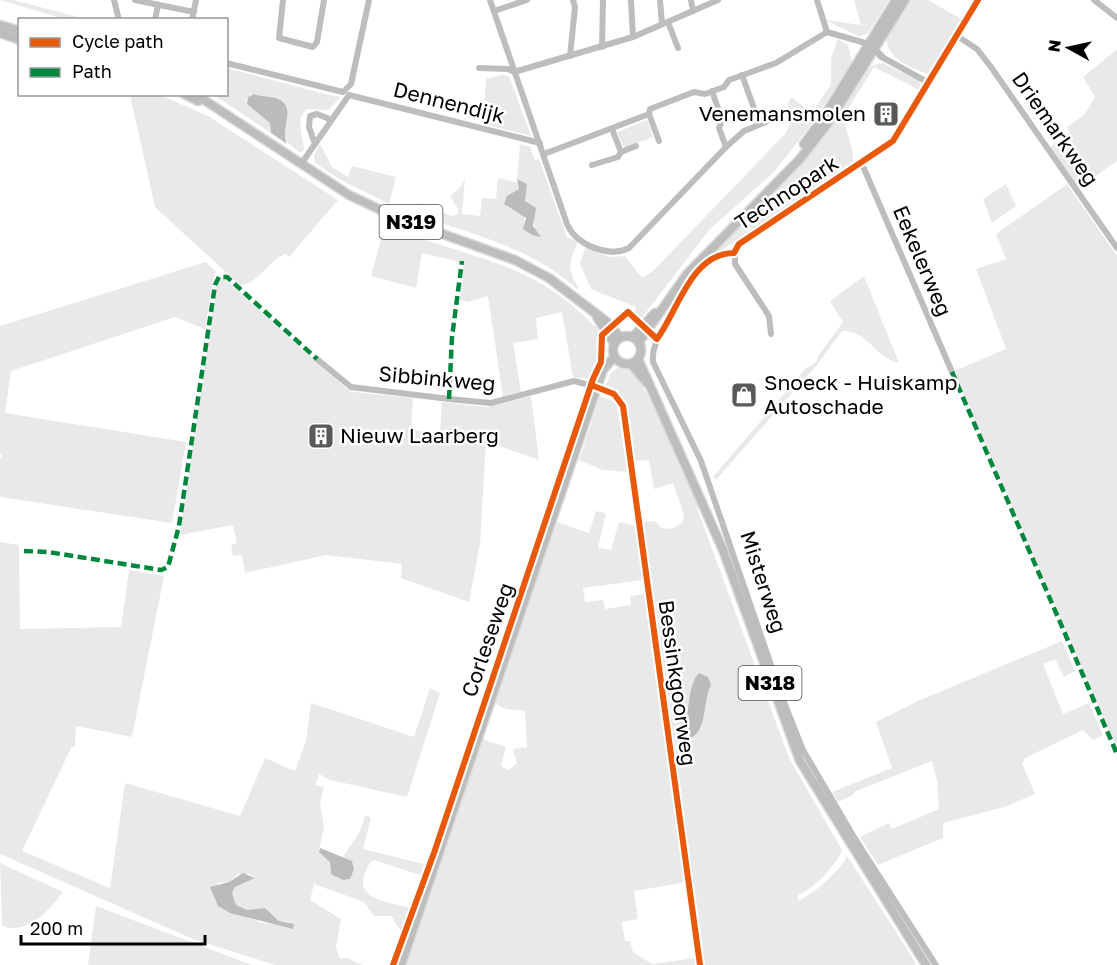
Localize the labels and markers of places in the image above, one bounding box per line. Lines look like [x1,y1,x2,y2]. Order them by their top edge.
building icon: Venemansmolen [871,99,901,129]
place label: Venemansmolen [699,100,866,126]
place label: Snoeck - Huiskamp Autoschade [764,369,957,419]
shop icon: Snoeck - Huiskamp Autoschade [729,380,759,410]
building icon: Nieuw Laarberg [306,421,336,451]
place label: Nieuw Laarberg [340,422,499,448]

